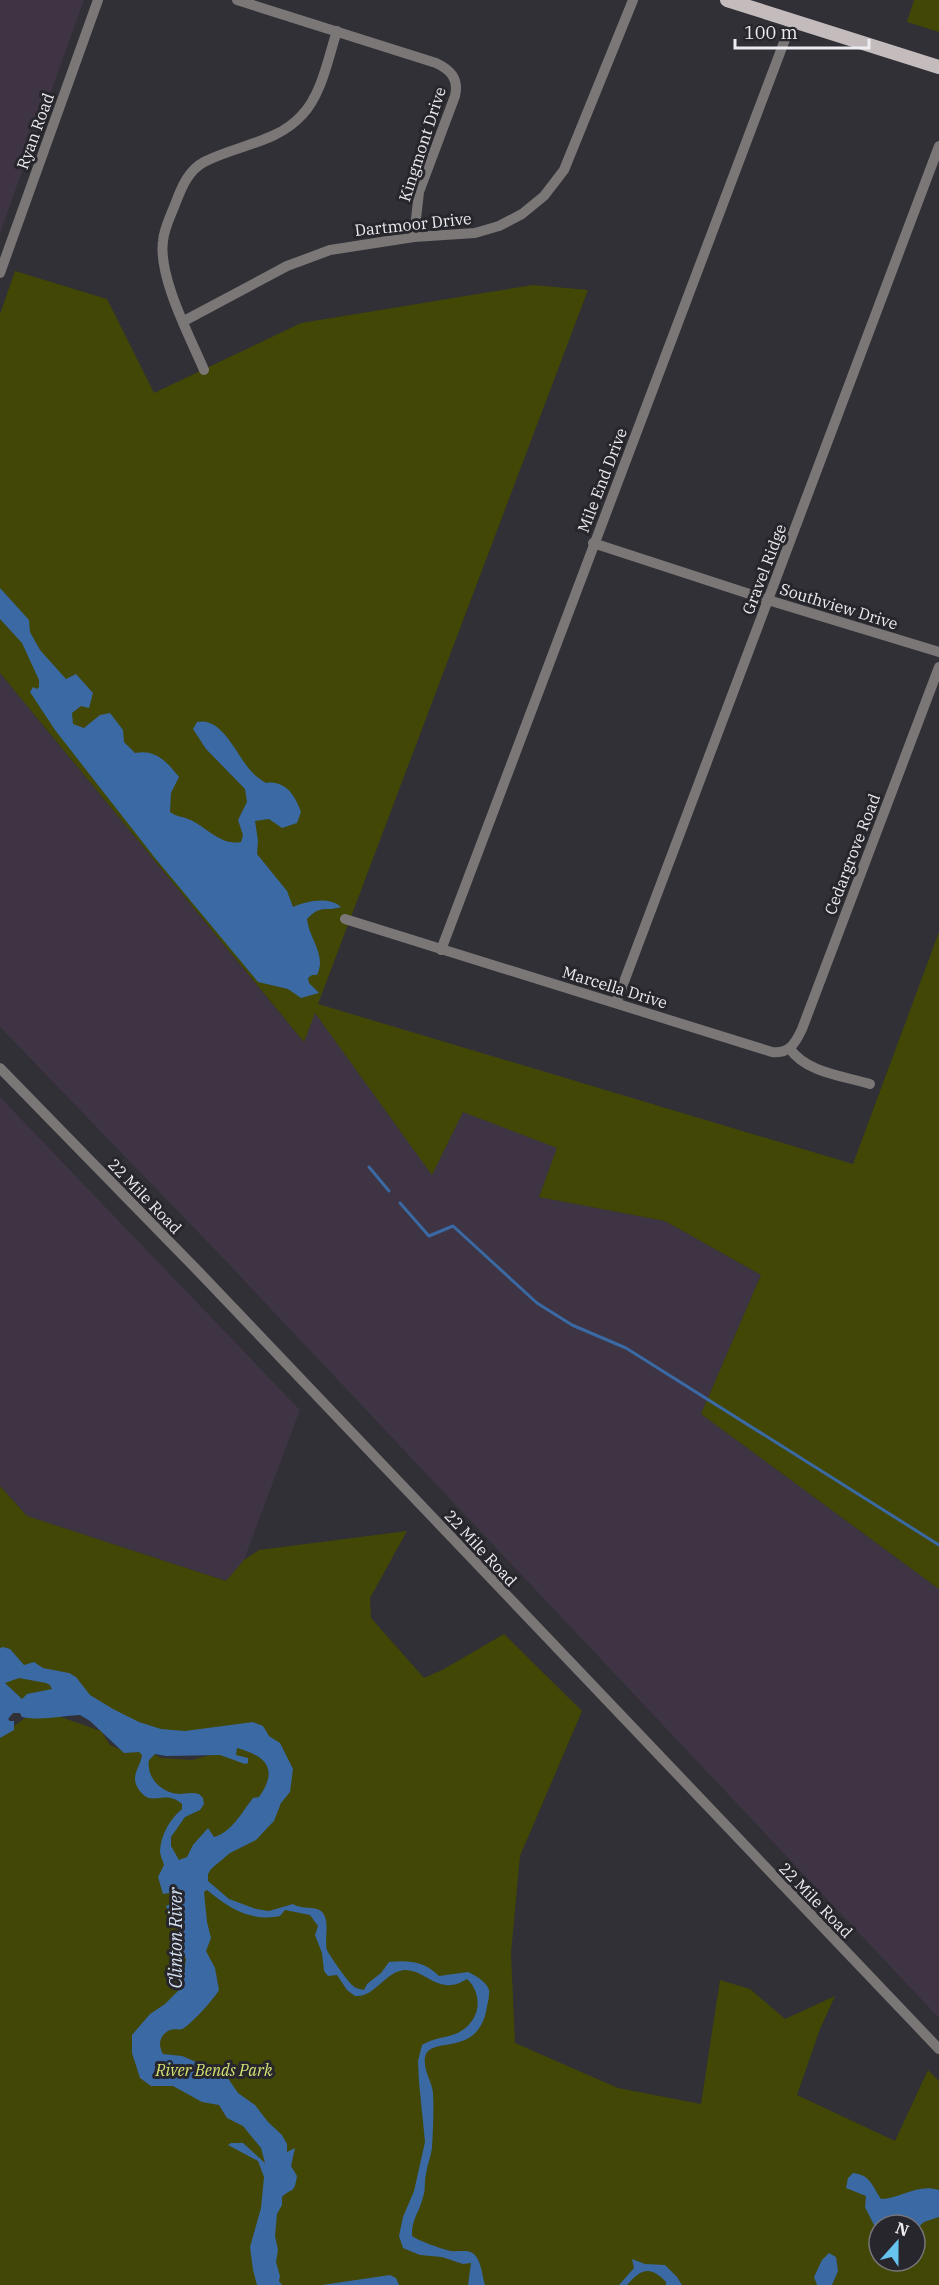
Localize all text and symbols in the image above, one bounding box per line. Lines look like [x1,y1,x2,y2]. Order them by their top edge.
scale bar [735,12,868,50]
text: 100 m [744,21,798,44]
street label: Kingmont Drive [394,84,450,204]
street label: Ryan Road [12,90,58,172]
street label: Dartmoor Drive [353,208,473,240]
street label: Mile End Drive [573,425,631,535]
street label: Gravel Ridge [738,521,790,617]
street label: Southview Drive [778,579,900,633]
street label: Cedargrove Road [820,790,884,917]
street label: Marcella Drive [560,962,670,1012]
street label: 22 Mile Road [104,1154,186,1238]
street label: 22 Mile Road [441,1506,522,1591]
street label: 22 Mile Road [775,1858,857,1942]
water label: Clinton River [164,1886,187,1989]
park label: River Bends Park [155,2060,273,2080]
north arrow [867,2213,927,2273]
text: N [893,2217,912,2241]

